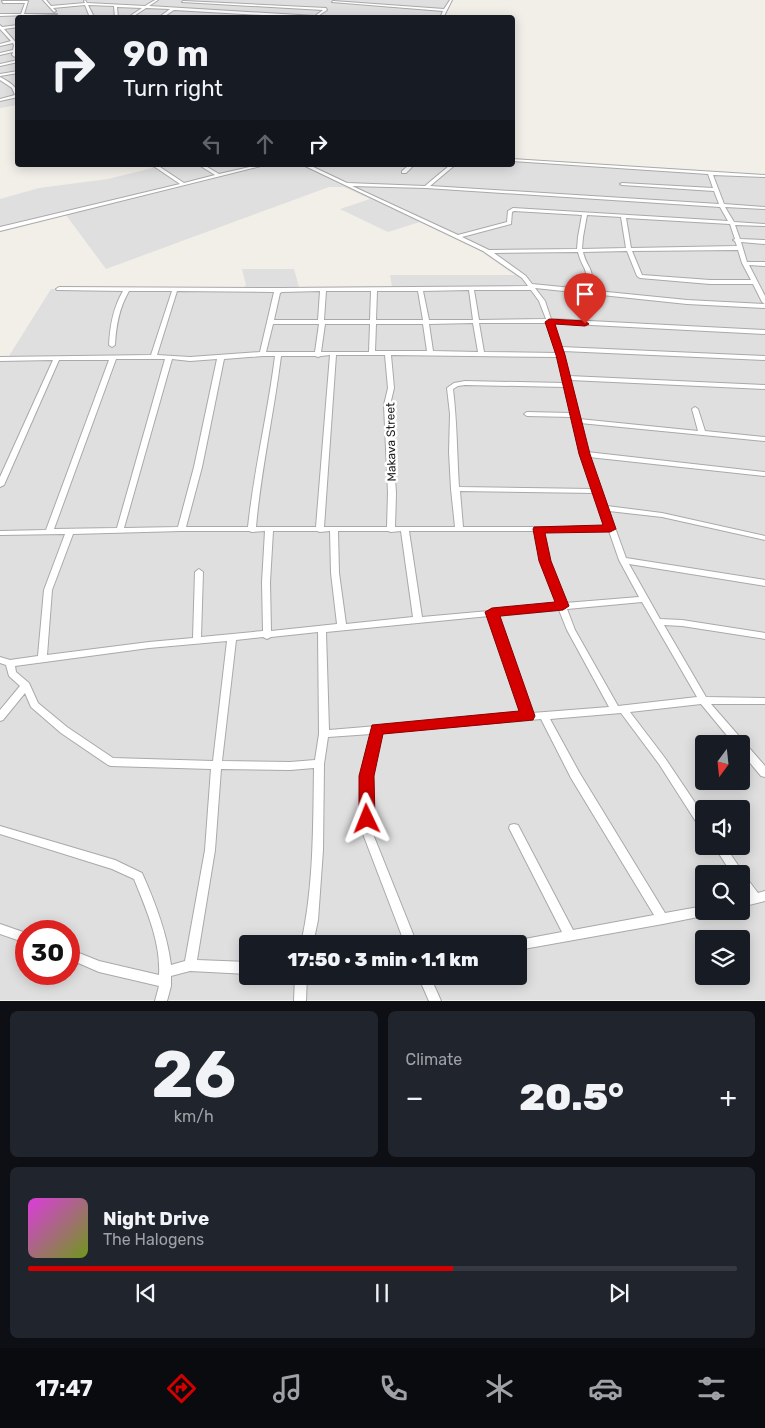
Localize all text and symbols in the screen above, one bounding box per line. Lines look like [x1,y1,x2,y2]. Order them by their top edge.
text: 90 m [123,33,209,75]
icon: right [40,35,105,100]
text: Turn right [123,75,223,102]
icon: left [198,130,226,158]
icon: ahead [251,130,279,158]
icon: right [304,130,332,158]
pin [564,273,606,324]
icon: arrive [571,280,599,308]
street label: Makava Street [383,402,399,482]
north arrow [695,735,750,790]
map controls [695,735,750,985]
position arrow [340,792,392,844]
button: sound [695,800,750,855]
button: search [695,865,750,920]
speed limit sign: 30 [15,920,80,985]
button: layers [695,930,750,985]
text: 17:50 · 3 min · 1.1 km [287,948,479,971]
text: 26 [151,1036,236,1113]
text: Climate [406,1050,462,1069]
text: 20.5° [519,1074,624,1120]
text: − [406,1081,424,1114]
text: + [720,1081,737,1114]
text: km/h [174,1107,214,1126]
text: Night Drive [103,1207,209,1230]
text: The Halogens [103,1230,204,1249]
icon: previous [132,1279,160,1307]
icon: pause [368,1279,396,1307]
icon: next [605,1279,633,1307]
icon: directions [164,1371,199,1406]
icon: music [270,1371,305,1406]
icon: phone [376,1371,411,1406]
icon: climate [482,1371,517,1406]
icon: car [588,1371,623,1406]
icon: filters [694,1371,729,1406]
text: 17:47 [36,1375,93,1402]

